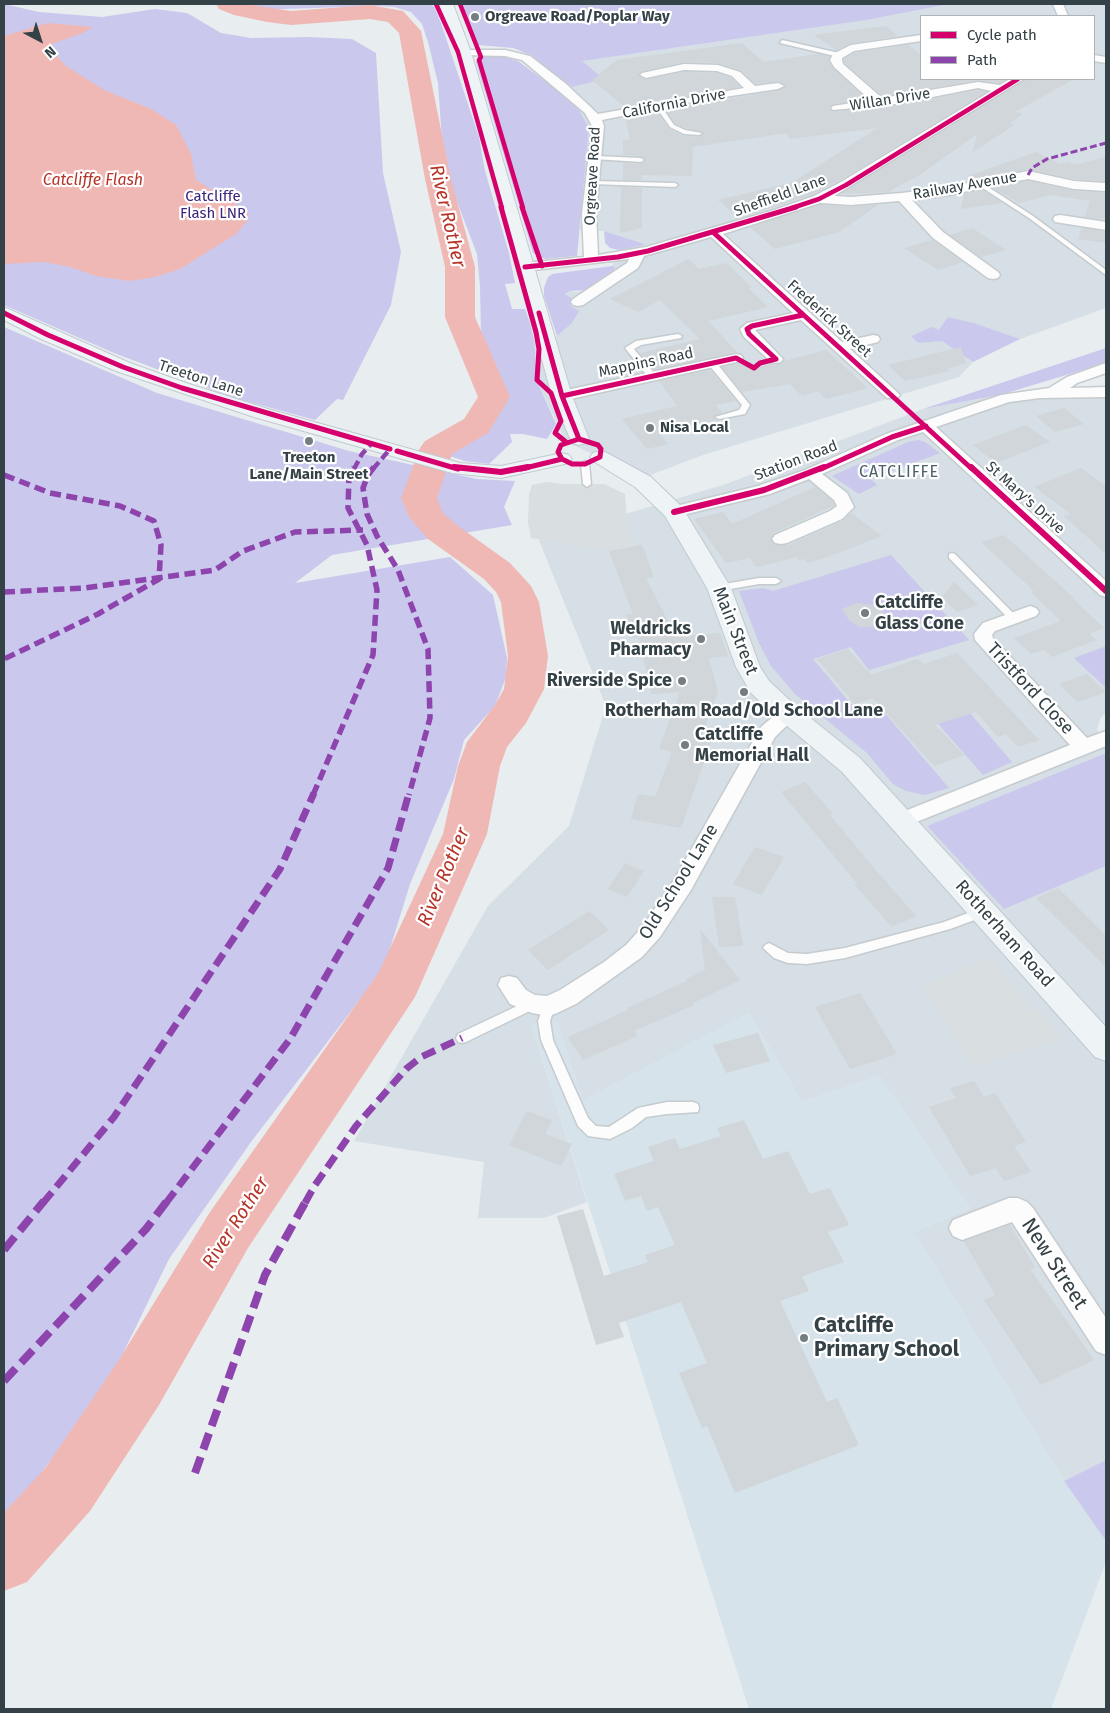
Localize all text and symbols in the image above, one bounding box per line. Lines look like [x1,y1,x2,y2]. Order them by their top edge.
place label: Orgreave Road/Poplar Way [485,8,670,26]
marker: Orgreave Road/Poplar Way [469,11,481,23]
north arrow [15,15,65,65]
legend [920,15,1095,80]
text: Cycle path [967,26,1037,44]
text: N [41,42,59,61]
text: Path [967,51,997,69]
street label: California Drive [621,85,727,123]
street label: Willan Drive [848,85,932,115]
street label: Orgreave Road [581,126,605,226]
water label: River Rother [424,162,470,270]
street label: Railway Avenue [912,168,1018,204]
water label: Catcliffe Flash [43,171,143,191]
street label: Sheffield Lane [731,171,829,221]
park label: Catcliffe Flash LNR [180,188,246,223]
street label: Frederick Street [783,276,875,362]
street label: Mappins Road [597,344,695,382]
street label: Treeton Lane [156,357,246,401]
place label: Nisa Local [660,419,729,437]
marker: Nisa Local [644,422,656,434]
marker: Treeton Lane/Main Street [303,435,315,447]
street label: Station Road [752,437,840,485]
place label: Treeton Lane/Main Street [249,449,369,484]
street label: St Mary's Drive [982,458,1068,538]
district label: CATCLIFFE [858,463,940,483]
street label: Main Street [708,584,762,678]
place label: Catcliffe Glass Cone [875,592,964,634]
marker: Catcliffe Glass Cone [859,607,871,619]
place label: Weldricks Pharmacy [610,618,691,660]
marker: Weldricks Pharmacy [695,633,707,645]
street label: Tristford Close [982,639,1078,739]
place label: Riverside Spice [547,670,672,692]
marker: Riverside Spice [676,675,688,687]
marker: Rotherham Road/Old School Lane [738,686,750,698]
place label: Rotherham Road/Old School Lane [605,700,883,722]
place label: Catcliffe Memorial Hall [695,724,809,766]
marker: Catcliffe Memorial Hall [679,739,691,751]
street label: Old School Lane [635,820,723,944]
water label: River Rother [413,824,475,930]
street label: Rotherham Road [950,876,1058,992]
water label: River Rother [198,1173,274,1273]
street label: New Street [1015,1214,1093,1314]
place label: Catcliffe Primary School [814,1313,959,1363]
marker: Catcliffe Primary School [798,1332,810,1344]

